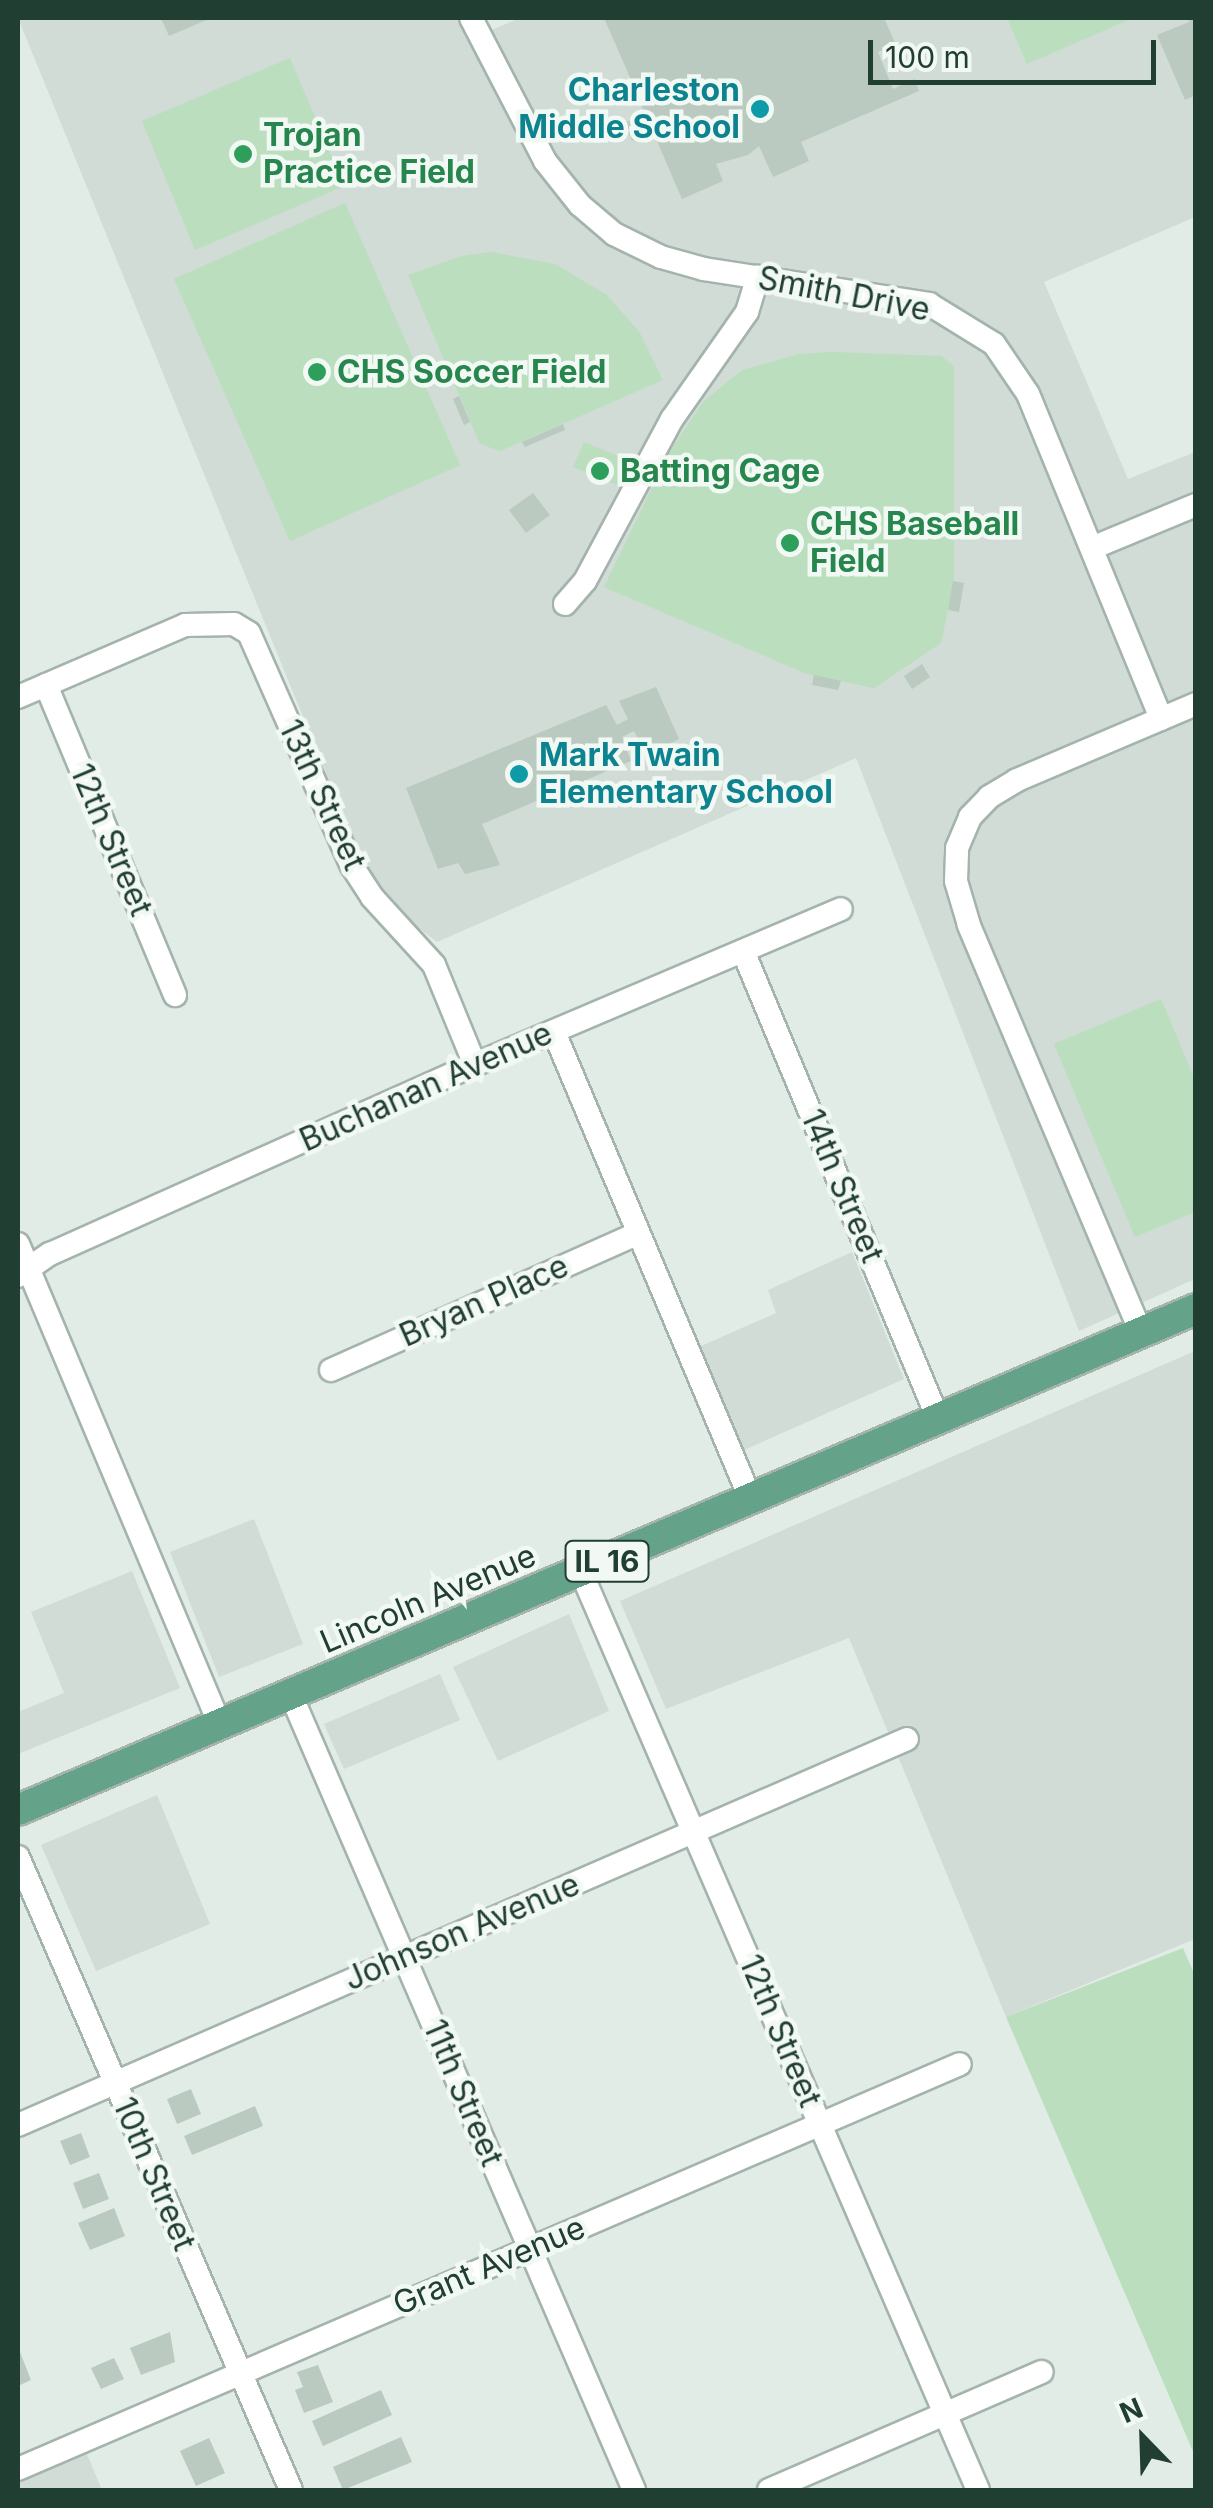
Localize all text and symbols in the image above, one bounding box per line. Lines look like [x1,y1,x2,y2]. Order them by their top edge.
scale bar [873,20,1160,82]
text: 100 m [885,39,970,75]
place label: Charleston Middle School [518,72,740,147]
marker: Charleston Middle School [749,98,771,120]
place label: Trojan Practice Field [263,117,475,192]
marker: Trojan Practice Field [232,143,254,165]
street label: Smith Drive [755,259,933,329]
place label: CHS Soccer Field [337,353,606,391]
marker: CHS Soccer Field [306,361,328,383]
place label: Batting Cage [620,452,820,490]
marker: Batting Cage [589,460,611,482]
place label: CHS Baseball Field [810,506,1019,581]
marker: CHS Baseball Field [779,532,801,554]
street label: 13th Street [270,714,374,876]
place label: Mark Twain Elementary School [539,737,833,812]
street label: 12th Street [62,758,160,922]
marker: Mark Twain Elementary School [508,763,530,785]
street label: Buchanan Avenue [294,1014,558,1160]
street label: 14th Street [793,1104,891,1268]
street label: Bryan Place [394,1247,574,1355]
street label: Lincoln Avenue [315,1536,541,1662]
road number: IL 16 [564,1536,650,1586]
street label: Johnson Avenue [339,1865,585,1999]
street label: 12th Street [731,1949,829,2113]
street label: 11th Street [415,2014,511,2172]
street label: 10th Street [105,2092,203,2256]
street label: Grant Avenue [387,2208,591,2324]
north arrow [1093,2388,1193,2488]
text: N [1115,2391,1148,2430]

